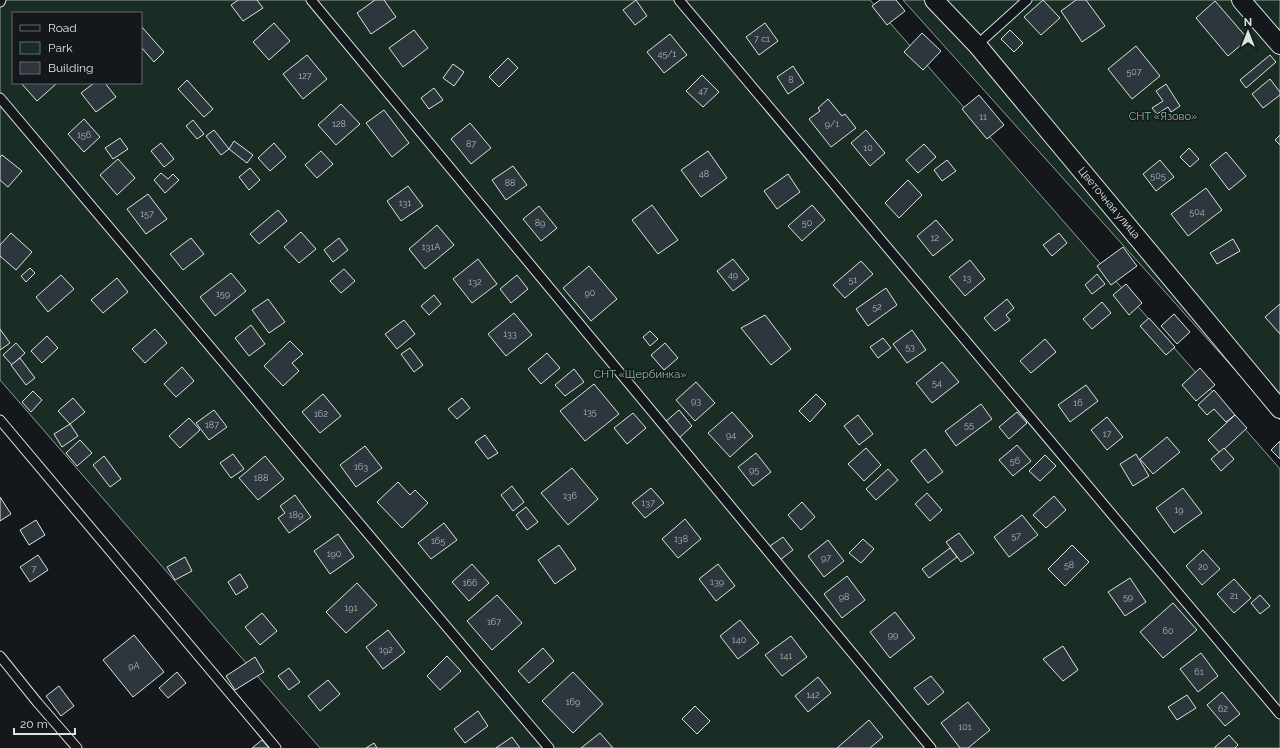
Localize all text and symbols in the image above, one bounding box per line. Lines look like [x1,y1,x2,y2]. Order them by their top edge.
legend [12,12,142,84]
north arrow [1228,12,1268,52]
text: N [1244,16,1252,29]
text: Road [48,21,77,35]
house number: 7 с1 [754,34,770,44]
text: Park [48,41,73,55]
house number: 45/1 [658,49,677,59]
text: Building [48,61,94,75]
house number: 507 [1126,67,1142,77]
house number: 127 [298,71,312,81]
house number: 8 [788,75,794,85]
house number: 47 [698,86,708,96]
park label: СНТ «Язово» [1129,110,1197,123]
house number: 11 [979,112,987,122]
house number: 128 [332,119,346,129]
house number: 9/1 [825,119,839,129]
house number: 156 [77,130,92,140]
house number: 87 [466,139,476,149]
house number: 10 [863,143,873,153]
street label: Цветочная улица [1075,164,1143,242]
house number: 48 [699,169,709,179]
house number: 505 [1150,171,1166,181]
house number: 88 [505,178,515,188]
house number: 131 [399,198,411,208]
house number: 504 [1189,207,1205,217]
house number: 157 [140,209,154,219]
house number: 89 [535,218,545,228]
house number: 50 [802,218,813,228]
house number: 12 [931,233,940,243]
house number: 131А [422,242,440,252]
house number: 49 [728,270,738,280]
house number: 13 [963,273,972,283]
house number: 51 [849,275,858,285]
house number: 132 [468,277,482,287]
house number: 90 [585,288,596,298]
house number: 159 [216,289,230,299]
house number: 52 [872,302,882,312]
house number: 133 [503,329,517,339]
house number: 53 [905,342,915,352]
park label: СНТ «Щербинка» [594,368,686,381]
house number: 54 [932,378,942,388]
house number: 93 [691,396,701,406]
house number: 16 [1073,398,1083,408]
house number: 135 [583,407,597,417]
house number: 162 [314,409,328,419]
house number: 187 [205,420,219,430]
house number: 55 [964,420,974,430]
house number: 17 [1103,429,1111,439]
house number: 94 [726,430,736,440]
house number: 56 [1010,456,1021,466]
house number: 163 [354,462,368,472]
house number: 95 [749,465,759,475]
house number: 188 [254,473,268,483]
house number: 136 [563,491,578,501]
house number: 137 [641,498,655,508]
house number: 19 [1174,505,1184,515]
house number: 189 [289,510,303,520]
house number: 57 [1011,531,1021,541]
house number: 138 [674,534,688,544]
house number: 165 [431,536,445,546]
house number: 190 [327,549,342,559]
house number: 97 [821,553,831,563]
house number: 58 [1064,560,1074,570]
house number: 20 [1198,562,1209,572]
house number: 7 [32,564,37,574]
house number: 139 [710,577,724,587]
house number: 166 [463,578,478,588]
house number: 21 [1230,591,1238,601]
house number: 98 [839,592,849,602]
house number: 59 [1123,592,1133,602]
house number: 191 [345,603,358,613]
house number: 167 [487,617,501,627]
house number: 60 [1163,626,1174,636]
house number: 99 [888,630,898,640]
house number: 140 [732,635,747,645]
house number: 192 [379,645,393,655]
house number: 141 [780,651,792,661]
house number: 9А [128,661,140,671]
house number: 61 [1194,667,1204,677]
house number: 142 [806,690,820,700]
house number: 169 [566,697,580,707]
house number: 62 [1218,704,1228,714]
scale bar [14,710,75,736]
text: 20 m [20,717,48,731]
house number: 101 [958,722,972,732]

